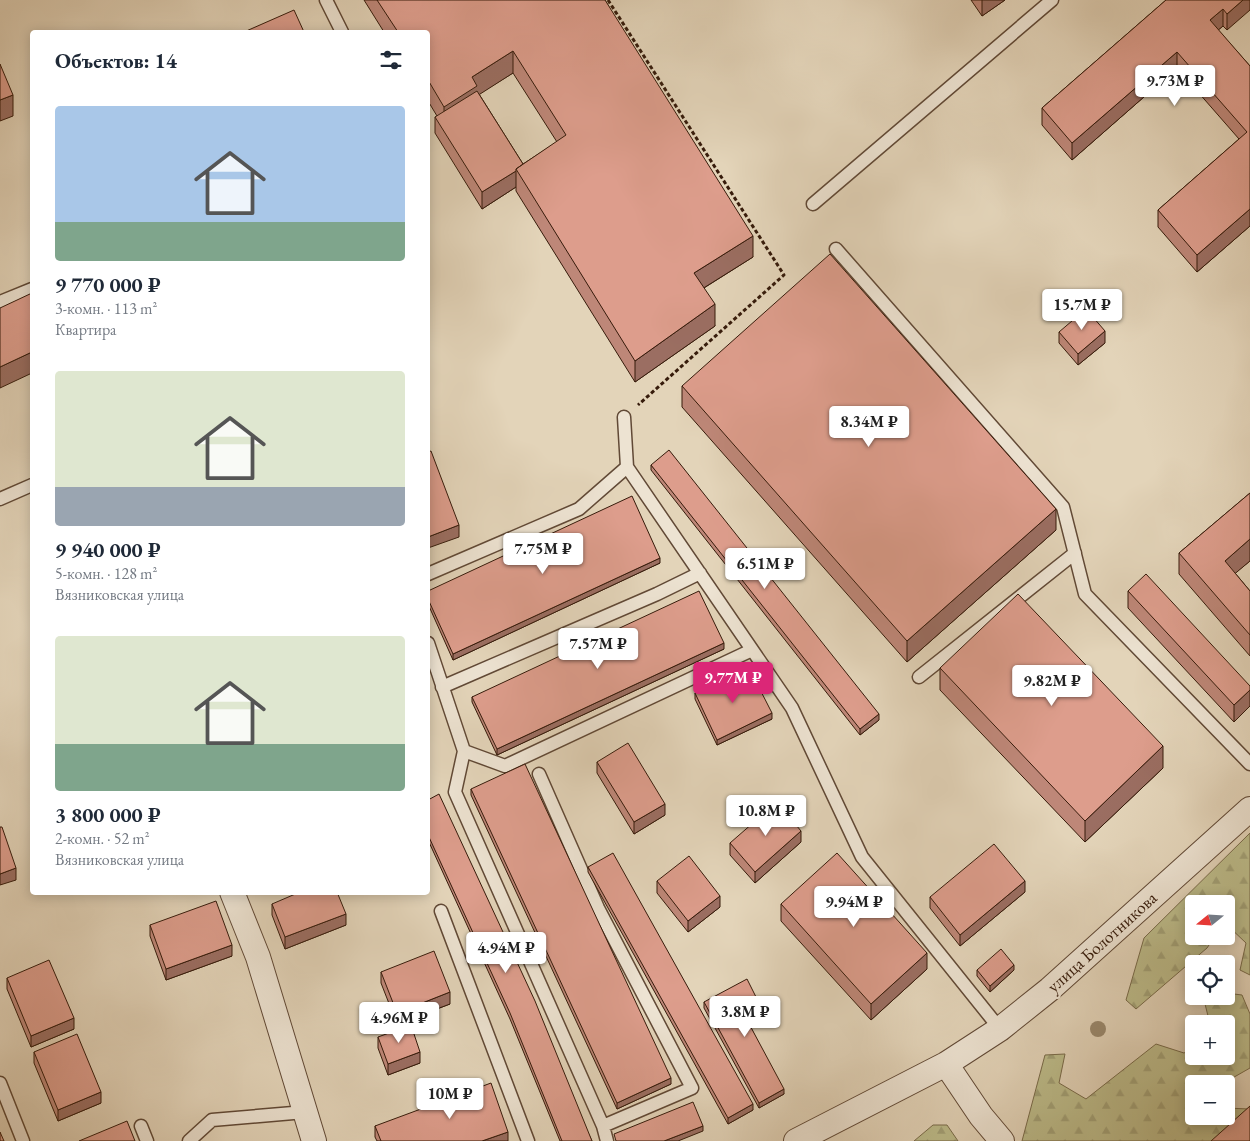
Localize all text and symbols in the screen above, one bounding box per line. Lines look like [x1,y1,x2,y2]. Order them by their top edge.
icon: filters [377,46,405,74]
text: Объектов: 14 [55,47,177,74]
pin: 9.73M ₽ [1129,64,1221,107]
text: 9.73M ₽ [1146,70,1204,91]
icon: home [185,138,275,228]
text: 9 770 000 ₽ [55,271,161,298]
pin: 15.7M ₽ [1036,288,1128,331]
text: 15.7M ₽ [1053,294,1111,315]
text: 3-комн. · 113 m² [55,298,157,319]
text: Квартира [55,319,116,340]
icon: home [185,403,275,493]
pin: 8.34M ₽ [823,406,915,448]
text: 8.34M ₽ [840,411,898,432]
pin: 7.75M ₽ [497,532,589,575]
text: 9 940 000 ₽ [55,536,161,563]
text: 7.75M ₽ [514,538,572,559]
pin: 6.51M ₽ [719,548,811,590]
text: 6.51M ₽ [736,553,794,574]
text: 5-комн. · 128 m² [55,563,157,584]
text: Вязниковская улица [55,584,184,605]
pin: 7.57M ₽ [552,628,644,670]
text: 7.57M ₽ [569,633,627,654]
pin: 9.77M ₽ [687,662,779,704]
pin: 9.82M ₽ [1006,664,1098,707]
text: 9.77M ₽ [704,667,762,688]
icon: home [185,668,275,758]
text: 9.82M ₽ [1023,670,1081,691]
pin: 10.8M ₽ [720,794,812,837]
text: 10.8M ₽ [737,800,795,821]
text: 3 800 000 ₽ [55,801,161,828]
text: 2-комн. · 52 m² [55,828,150,849]
text: Вязниковская улица [55,849,184,870]
pin: 9.94M ₽ [808,886,900,928]
street label: улица Болотникова [1042,886,1162,997]
text: 9.94M ₽ [825,891,883,912]
north arrow [1185,895,1235,945]
map controls [1185,895,1235,1125]
pin: 4.94M ₽ [460,932,552,974]
text: 4.94M ₽ [477,937,535,958]
button: locate [1185,955,1235,1005]
pin: 3.8M ₽ [704,996,786,1038]
text: 3.8M ₽ [720,1001,770,1022]
pin: 4.96M ₽ [353,1002,445,1044]
text: 4.96M ₽ [370,1007,428,1028]
button: + [1185,1015,1235,1065]
button: − [1185,1075,1235,1125]
pin: 10M ₽ [415,1078,485,1120]
text: 10M ₽ [427,1083,473,1104]

